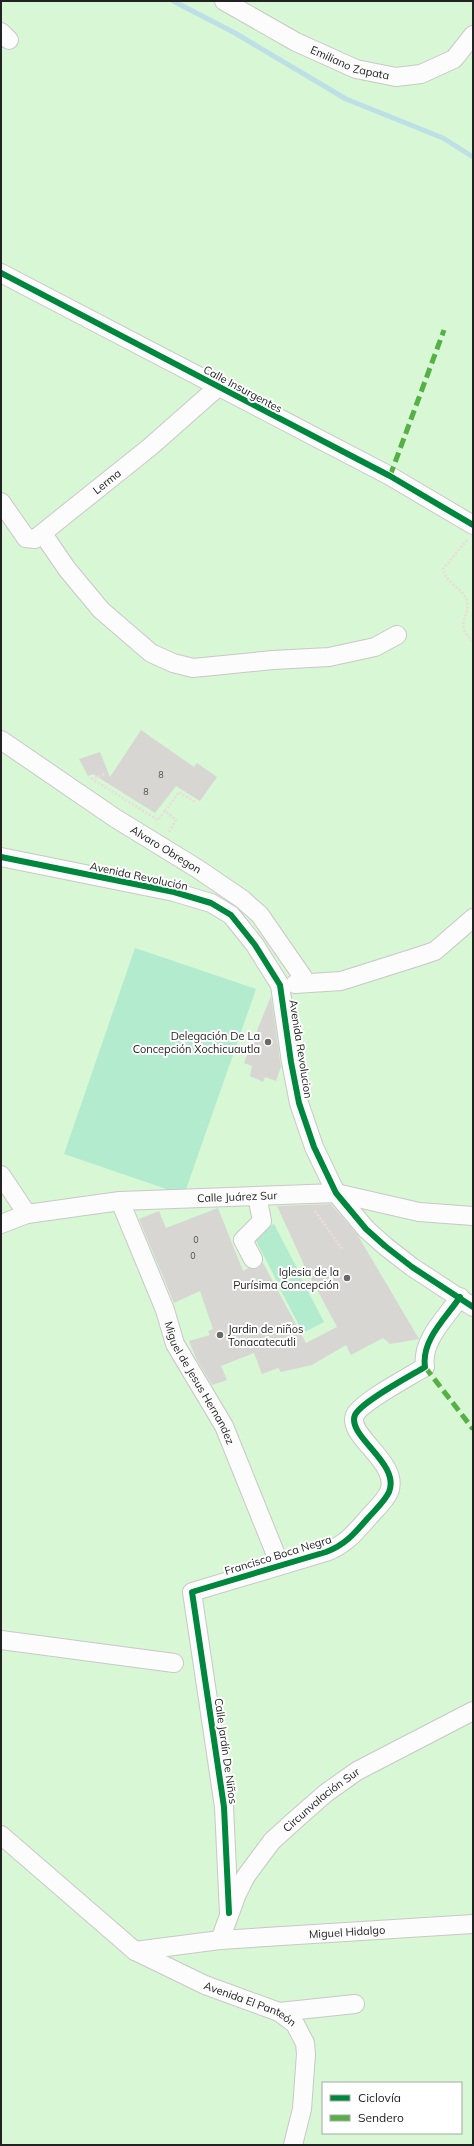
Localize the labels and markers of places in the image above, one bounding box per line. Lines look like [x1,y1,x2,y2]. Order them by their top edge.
place label: Delegación De La Concepción Xochicuautla [133,1029,260,1056]
marker: Delegación De La Concepción Xochicuautla [263,1037,273,1047]
place label: Iglesia de la Purísima Concepción [233,1265,339,1292]
marker: Iglesia de la Purísima Concepción [342,1273,352,1283]
place label: Jardin de niños Tonacatecutli [228,1322,303,1349]
marker: Jardin de niños Tonacatecutli [215,1330,225,1340]

